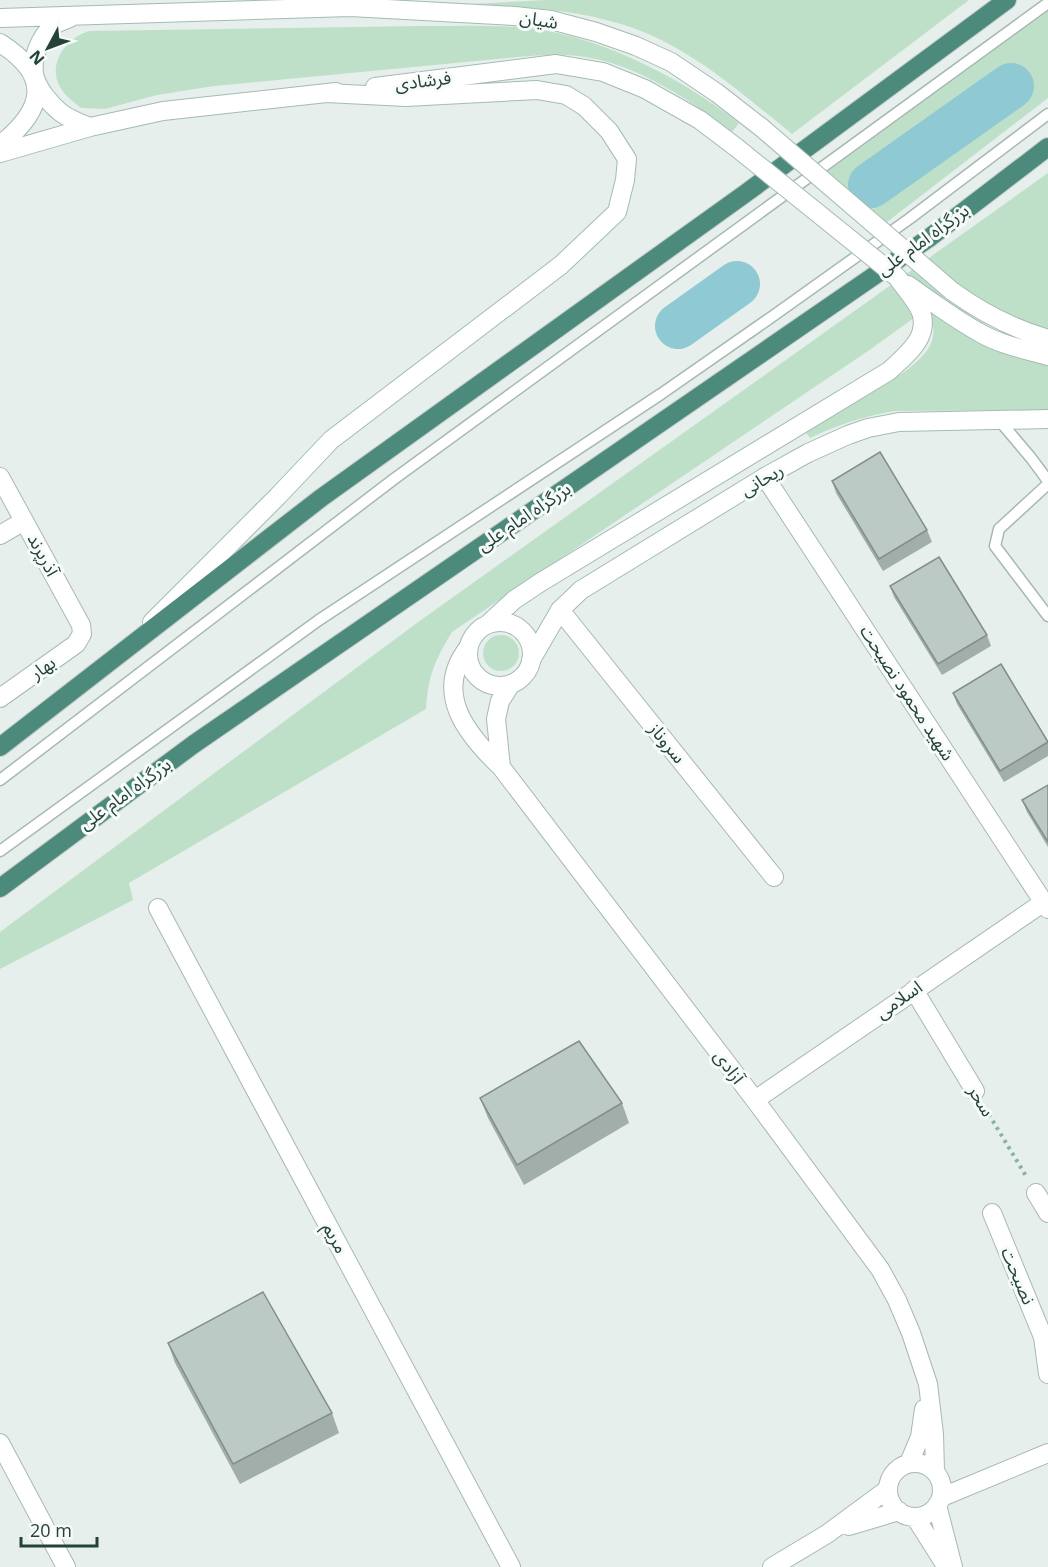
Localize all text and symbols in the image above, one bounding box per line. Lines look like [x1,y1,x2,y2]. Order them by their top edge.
street label: شیان [518,4,560,34]
north arrow [18,18,78,78]
text: N [24,46,49,70]
street label: فرشادی [394,65,452,95]
street label: بزرگراه امام علی [872,198,975,283]
street label: ریحانی [735,457,787,501]
street label: بزرگراه امام علی [472,476,577,559]
street label: آذرپرند [23,529,65,581]
street label: شهید محمود نصیحت [855,620,961,765]
street label: بهار [24,650,60,685]
street label: سروناز [643,716,692,768]
street label: بزرگراه امام علی [74,752,177,837]
street label: اسلامی [870,974,927,1024]
street label: آزادی [709,1044,751,1089]
street label: سحر [963,1079,1001,1121]
street label: مریم [316,1218,354,1258]
street label: نصیحت [996,1243,1042,1308]
scale bar [21,1510,98,1548]
text: 20 m [30,1518,72,1542]

